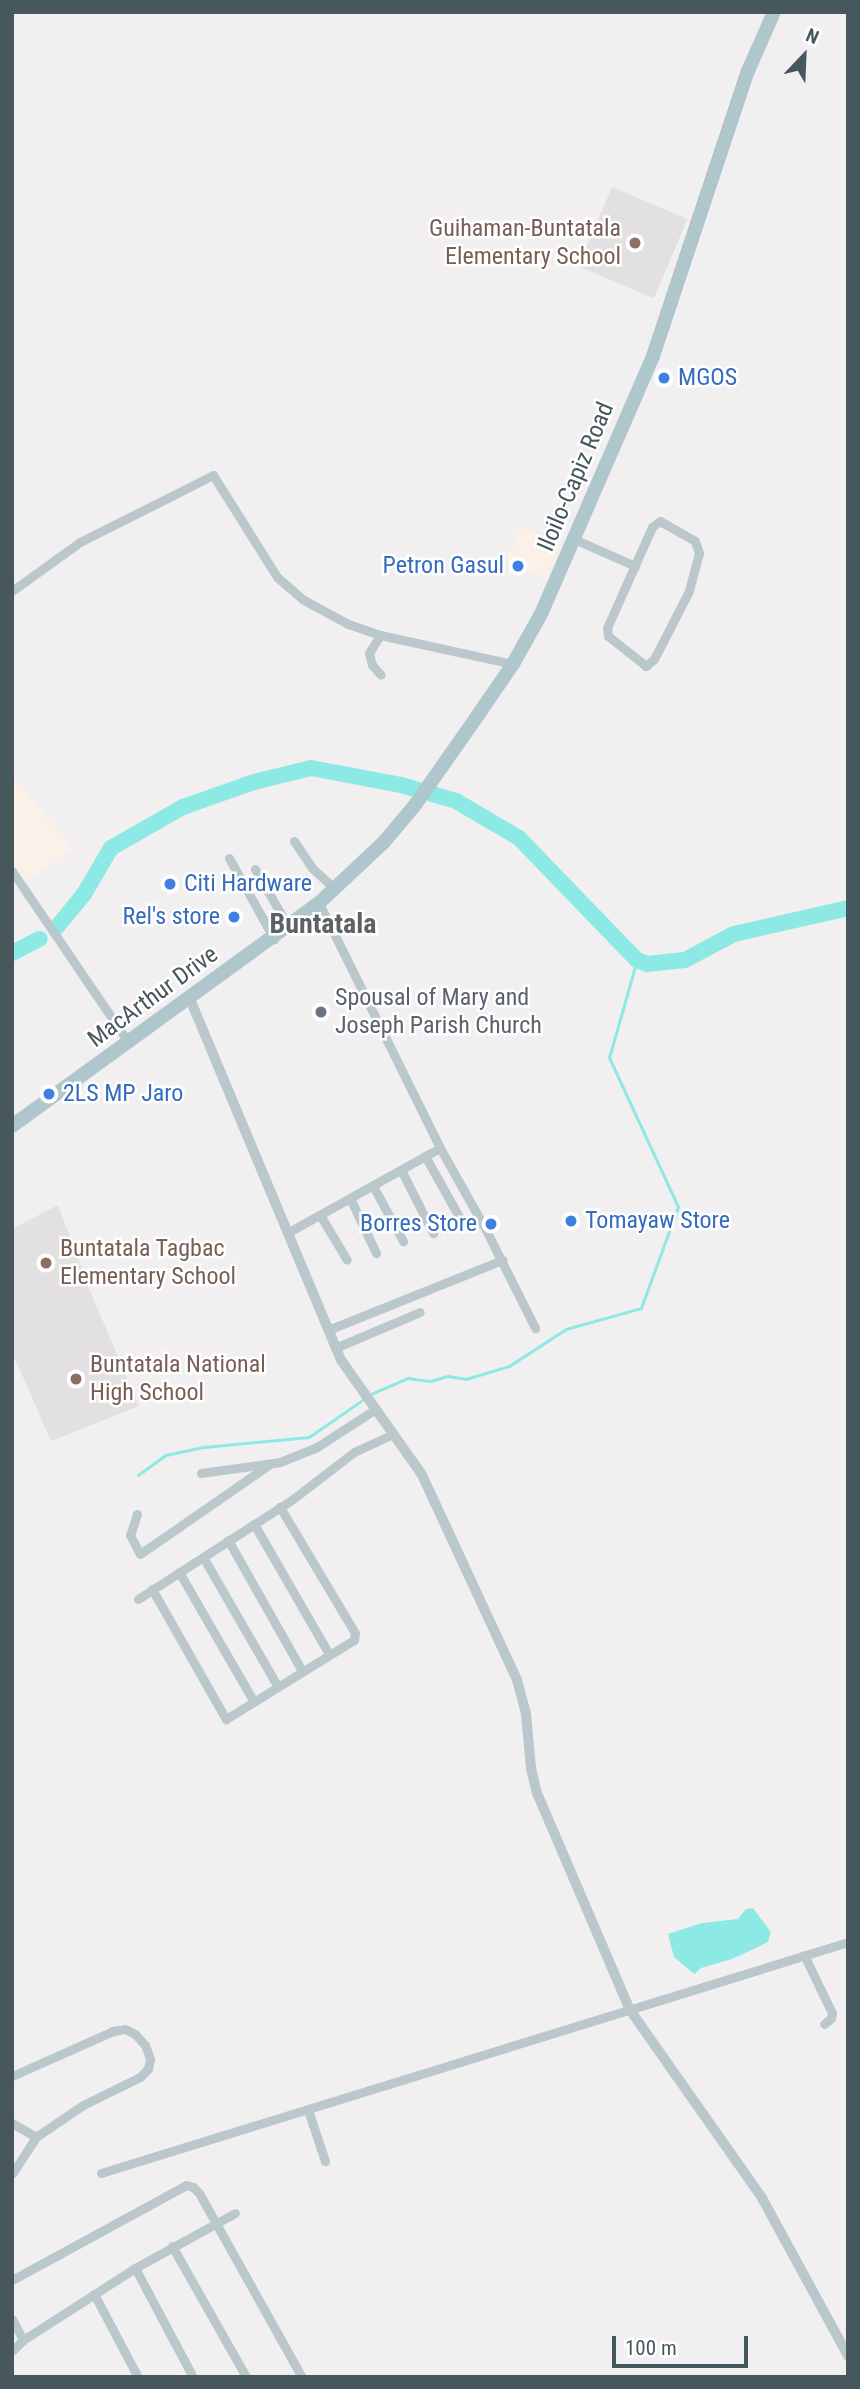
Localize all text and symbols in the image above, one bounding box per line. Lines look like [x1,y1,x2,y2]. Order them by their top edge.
north arrow [769,21,839,91]
text: N [803,23,822,49]
place label: Guihaman-Buntatala Elementary School [429,215,621,271]
marker: Guihaman-Buntatala Elementary School [627,235,643,251]
place label: MGOS [678,364,737,392]
marker: MGOS [656,370,672,386]
street label: Iloilo-Capiz Road [532,398,620,556]
place label: Petron Gasul [383,552,504,580]
marker: Petron Gasul [510,558,526,574]
place label: Citi Hardware [184,870,312,898]
marker: Citi Hardware [162,876,178,892]
place label: Rel's store [123,903,220,931]
district label: Buntatala [269,907,377,941]
marker: Rel's store [226,909,242,925]
street label: MacArthur Drive [82,940,224,1054]
place label: Spousal of Mary and Joseph Parish Church [335,984,542,1040]
marker: Spousal of Mary and Joseph Parish Church [313,1004,329,1020]
place label: 2LS MP Jaro [63,1080,183,1108]
marker: 2LS MP Jaro [41,1086,57,1102]
place label: Tomayaw Store [585,1207,730,1235]
place label: Borres Store [360,1210,477,1238]
marker: Tomayaw Store [563,1213,579,1229]
marker: Borres Store [483,1216,499,1232]
place label: Buntatala Tagbac Elementary School [60,1235,236,1291]
marker: Buntatala Tagbac Elementary School [38,1255,54,1271]
place label: Buntatala National High School [90,1351,266,1407]
marker: Buntatala National High School [68,1371,84,1387]
scale bar [615,2322,752,2366]
text: 100 m [625,2336,677,2360]

